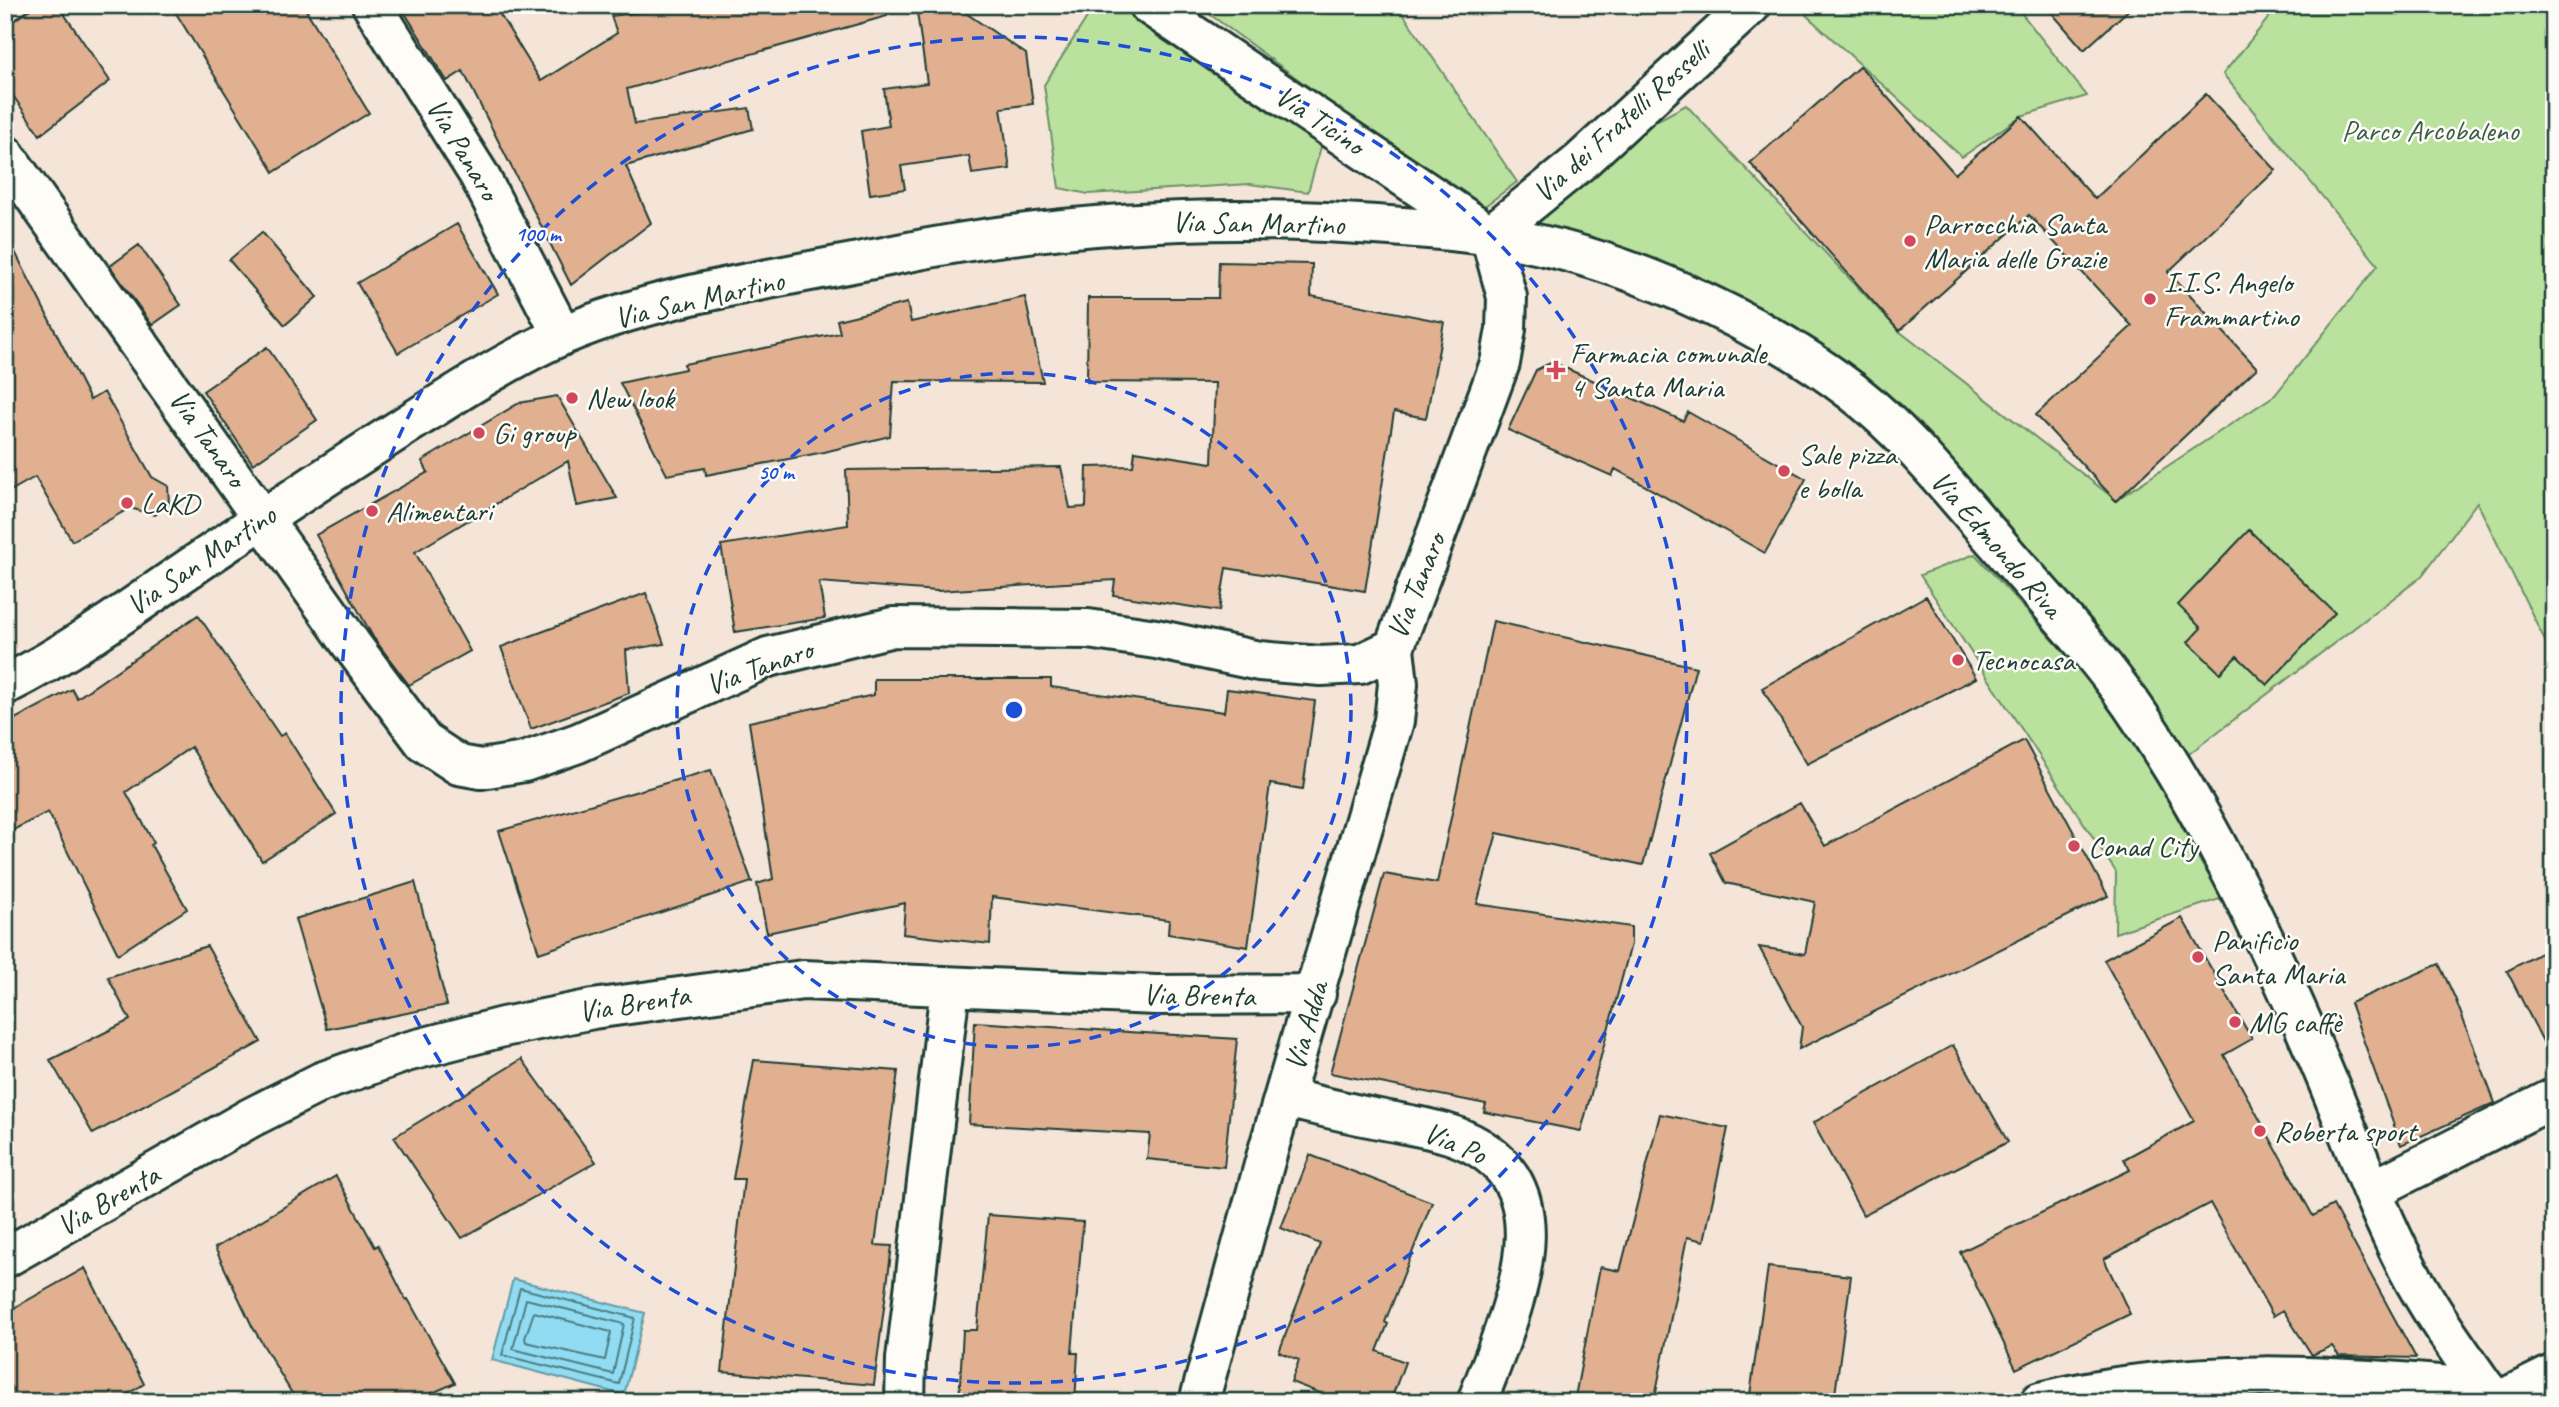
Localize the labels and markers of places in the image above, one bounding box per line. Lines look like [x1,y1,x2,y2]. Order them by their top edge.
place label: Parrocchia Santa Maria delle Grazie [1924,205,2108,277]
marker: Parrocchia Santa Maria delle Grazie [1902,233,1918,249]
place label: I.I.S. Angelo Frammartino [2164,263,2300,335]
marker: I.I.S. Angelo Frammartino [2142,291,2158,307]
place label: Farmacia comunale 4 Santa Maria [1570,334,1769,406]
marker: Farmacia comunale 4 Santa Maria [1548,362,1564,378]
place label: New look [586,379,676,417]
marker: New look [564,390,580,406]
place label: Gi group [493,414,577,452]
marker: Gi group [471,425,487,441]
place label: Sale pizza e bolla [1798,435,1898,507]
marker: Sale pizza e bolla [1776,463,1792,479]
place label: LaKD [141,484,202,522]
place label: Alimentari [386,492,495,530]
marker: LaKD [119,495,135,511]
marker: Alimentari [364,503,380,519]
place label: Tecnocasa [1972,641,2076,679]
marker: Tecnocasa [1950,652,1966,668]
centre of rings [1002,698,1026,722]
place label: Conad City [2088,827,2200,865]
marker: Conad City [2066,838,2082,854]
place label: Panificio Santa Maria [2212,921,2346,993]
marker: Panificio Santa Maria [2190,949,2206,965]
place label: MG caffè [2249,1003,2344,1041]
marker: MG caffè [2227,1014,2243,1030]
place label: Roberta sport [2274,1112,2419,1150]
marker: Roberta sport [2252,1123,2268,1139]

